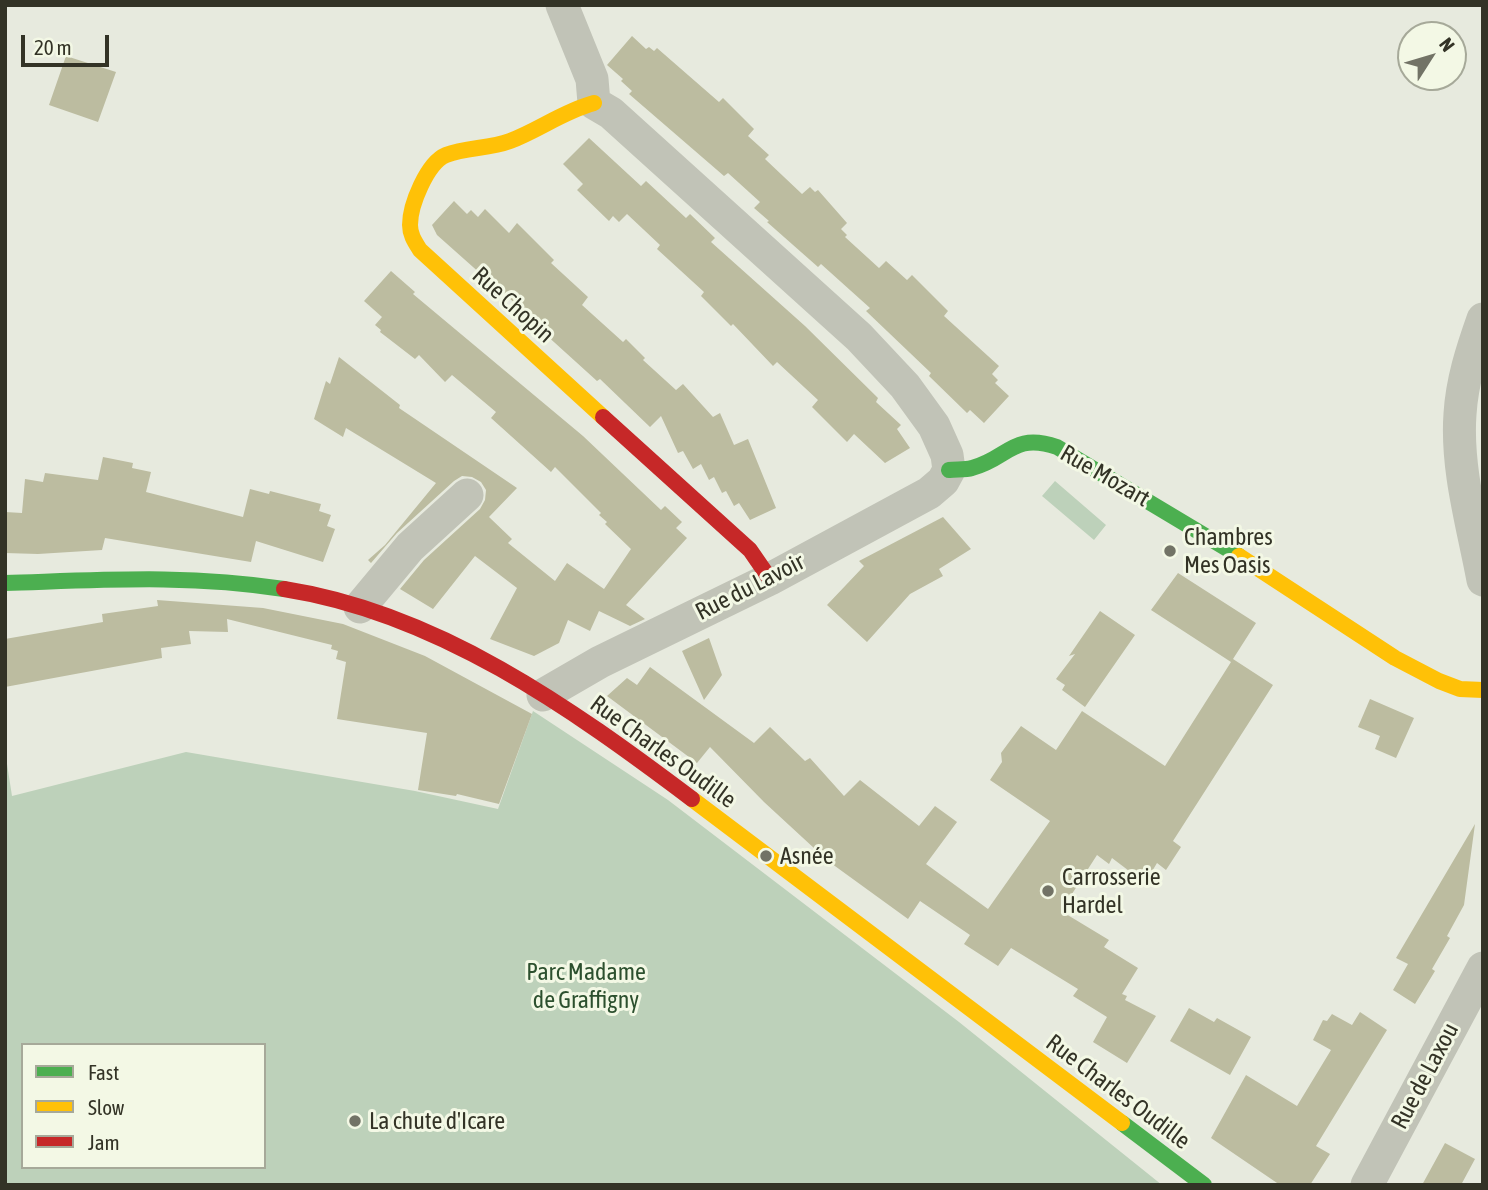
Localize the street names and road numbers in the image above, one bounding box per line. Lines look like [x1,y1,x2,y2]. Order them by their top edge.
street label: Rue Chopin [466,261,560,349]
street label: Rue Mozart [1055,439,1155,513]
street label: Rue du Lavoir [691,547,809,627]
street label: Rue Charles Oudille [585,689,741,815]
street label: Rue de Laxou [1385,1018,1465,1134]
street label: Rue Charles Oudille [1040,1028,1196,1156]

